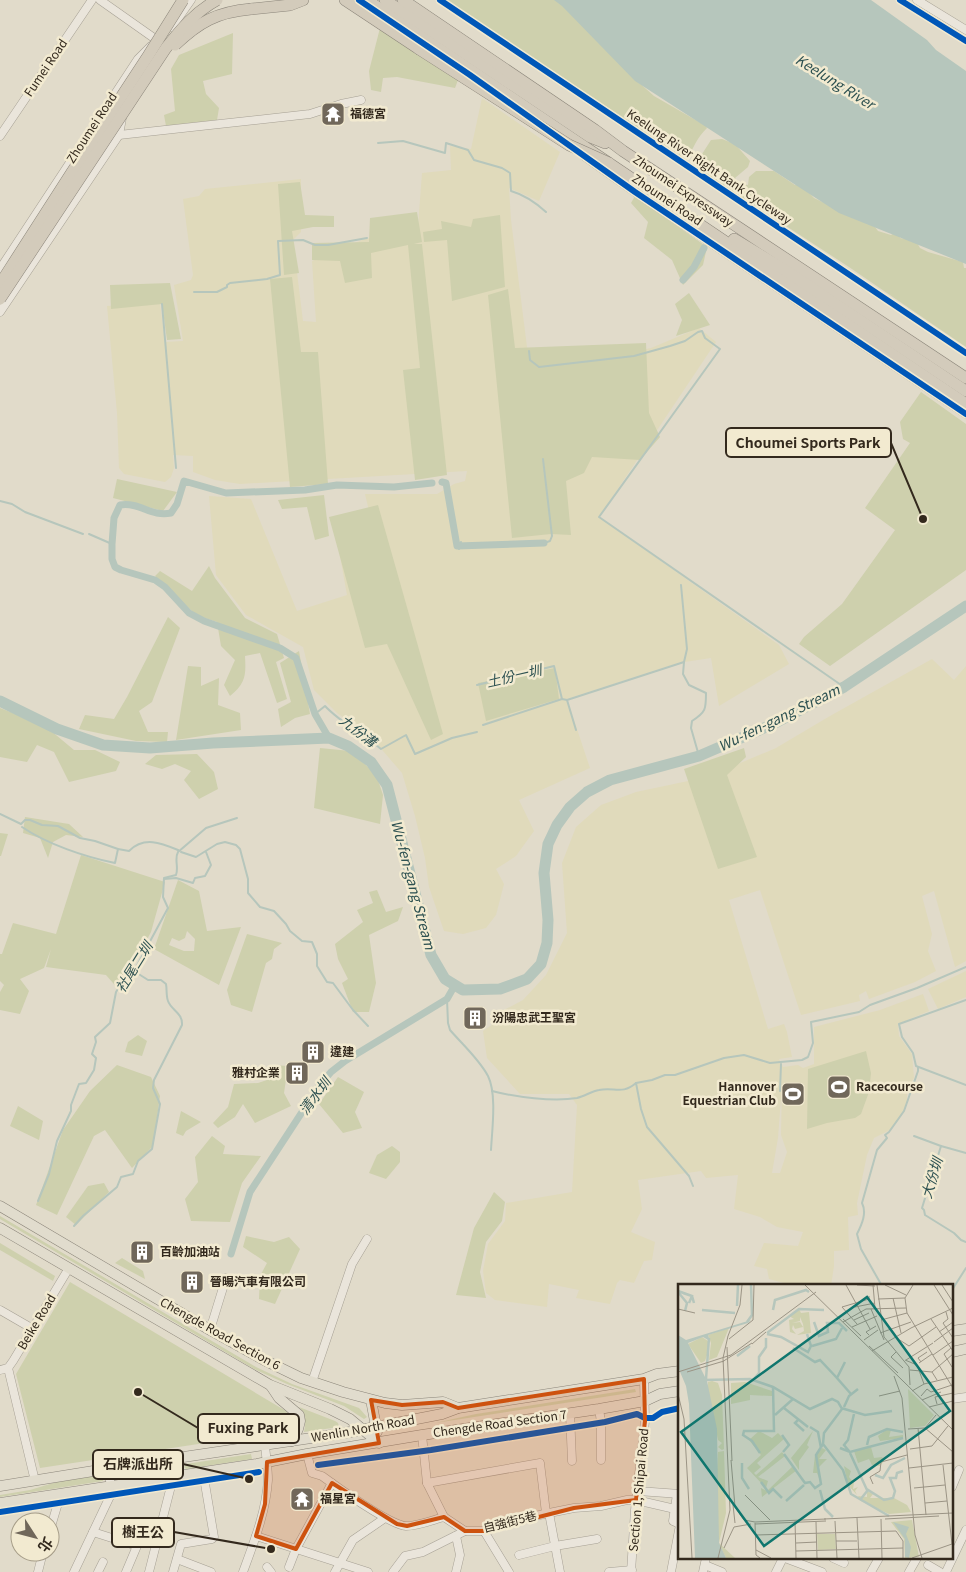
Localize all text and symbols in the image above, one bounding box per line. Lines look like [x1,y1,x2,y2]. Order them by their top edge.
street label: Fumei Road [19,35,70,99]
water label: Keelung River [792,49,881,115]
street label: Zhoumei Road [61,88,120,166]
temple icon: 福德宮 [320,101,346,127]
place label: 福德宮 [350,104,386,121]
street label: Keelung River Right Bank Cycleway [624,104,796,228]
street label: Zhoumei Expressway [630,150,738,230]
street label: Zhoumei Road [629,169,706,229]
callout: Choumei Sports Park [726,428,891,457]
text: Choumei Sports Park [736,432,881,452]
water label: 土份一圳 [484,659,545,691]
water label: Wu-fen-gang Stream [714,679,844,755]
water label: 九份溝 [336,710,383,752]
water label: Wu-fen-gang Stream [387,818,441,953]
water label: 社尾二圳 [110,936,158,996]
building icon: 汾陽忠武王聖宮 [462,1005,488,1031]
place label: 汾陽忠武王聖宮 [492,1008,576,1025]
building icon: 違建 [300,1039,326,1065]
place label: 違建 [330,1042,354,1059]
building icon: 雅村企業 [284,1060,310,1086]
place label: 雅村企業 [232,1063,280,1080]
water label: 清水圳 [294,1071,336,1118]
sports icon: Racecourse [826,1074,852,1100]
place label: Hannover Equestrian Club [682,1077,777,1108]
place label: Racecourse [856,1077,923,1094]
sports icon: Hannover Equestrian Club [780,1081,806,1107]
water label: 大份圳 [915,1153,947,1201]
building icon: 百齡加油站 [129,1239,155,1265]
place label: 百齡加油站 [160,1242,220,1259]
building icon: 晉暘汽車有限公司 [179,1269,205,1295]
place label: 晉暘汽車有限公司 [210,1272,306,1289]
inset map [678,1284,954,1560]
street label: Beike Road [12,1290,59,1352]
street label: Chengde Road Section 6 [158,1292,284,1373]
street label: Chengde Road Section 7 [432,1405,568,1440]
street label: Wenlin North Road [310,1410,416,1445]
callout: Fuxing Park [198,1414,299,1443]
text: Fuxing Park [208,1417,289,1437]
street label: Section 1, Shipai Road [624,1427,651,1552]
callout: 石牌派出所 [93,1450,183,1479]
text: 石牌派出所 [103,1453,173,1473]
temple icon: 福星宮 [289,1486,315,1512]
place label: 福星宮 [320,1489,356,1506]
street label: 自強街5巷 [481,1506,538,1535]
north arrow [10,1512,60,1562]
callout: 樹王公 [112,1518,174,1547]
text: 樹王公 [122,1521,164,1541]
text: 北 [34,1534,59,1557]

